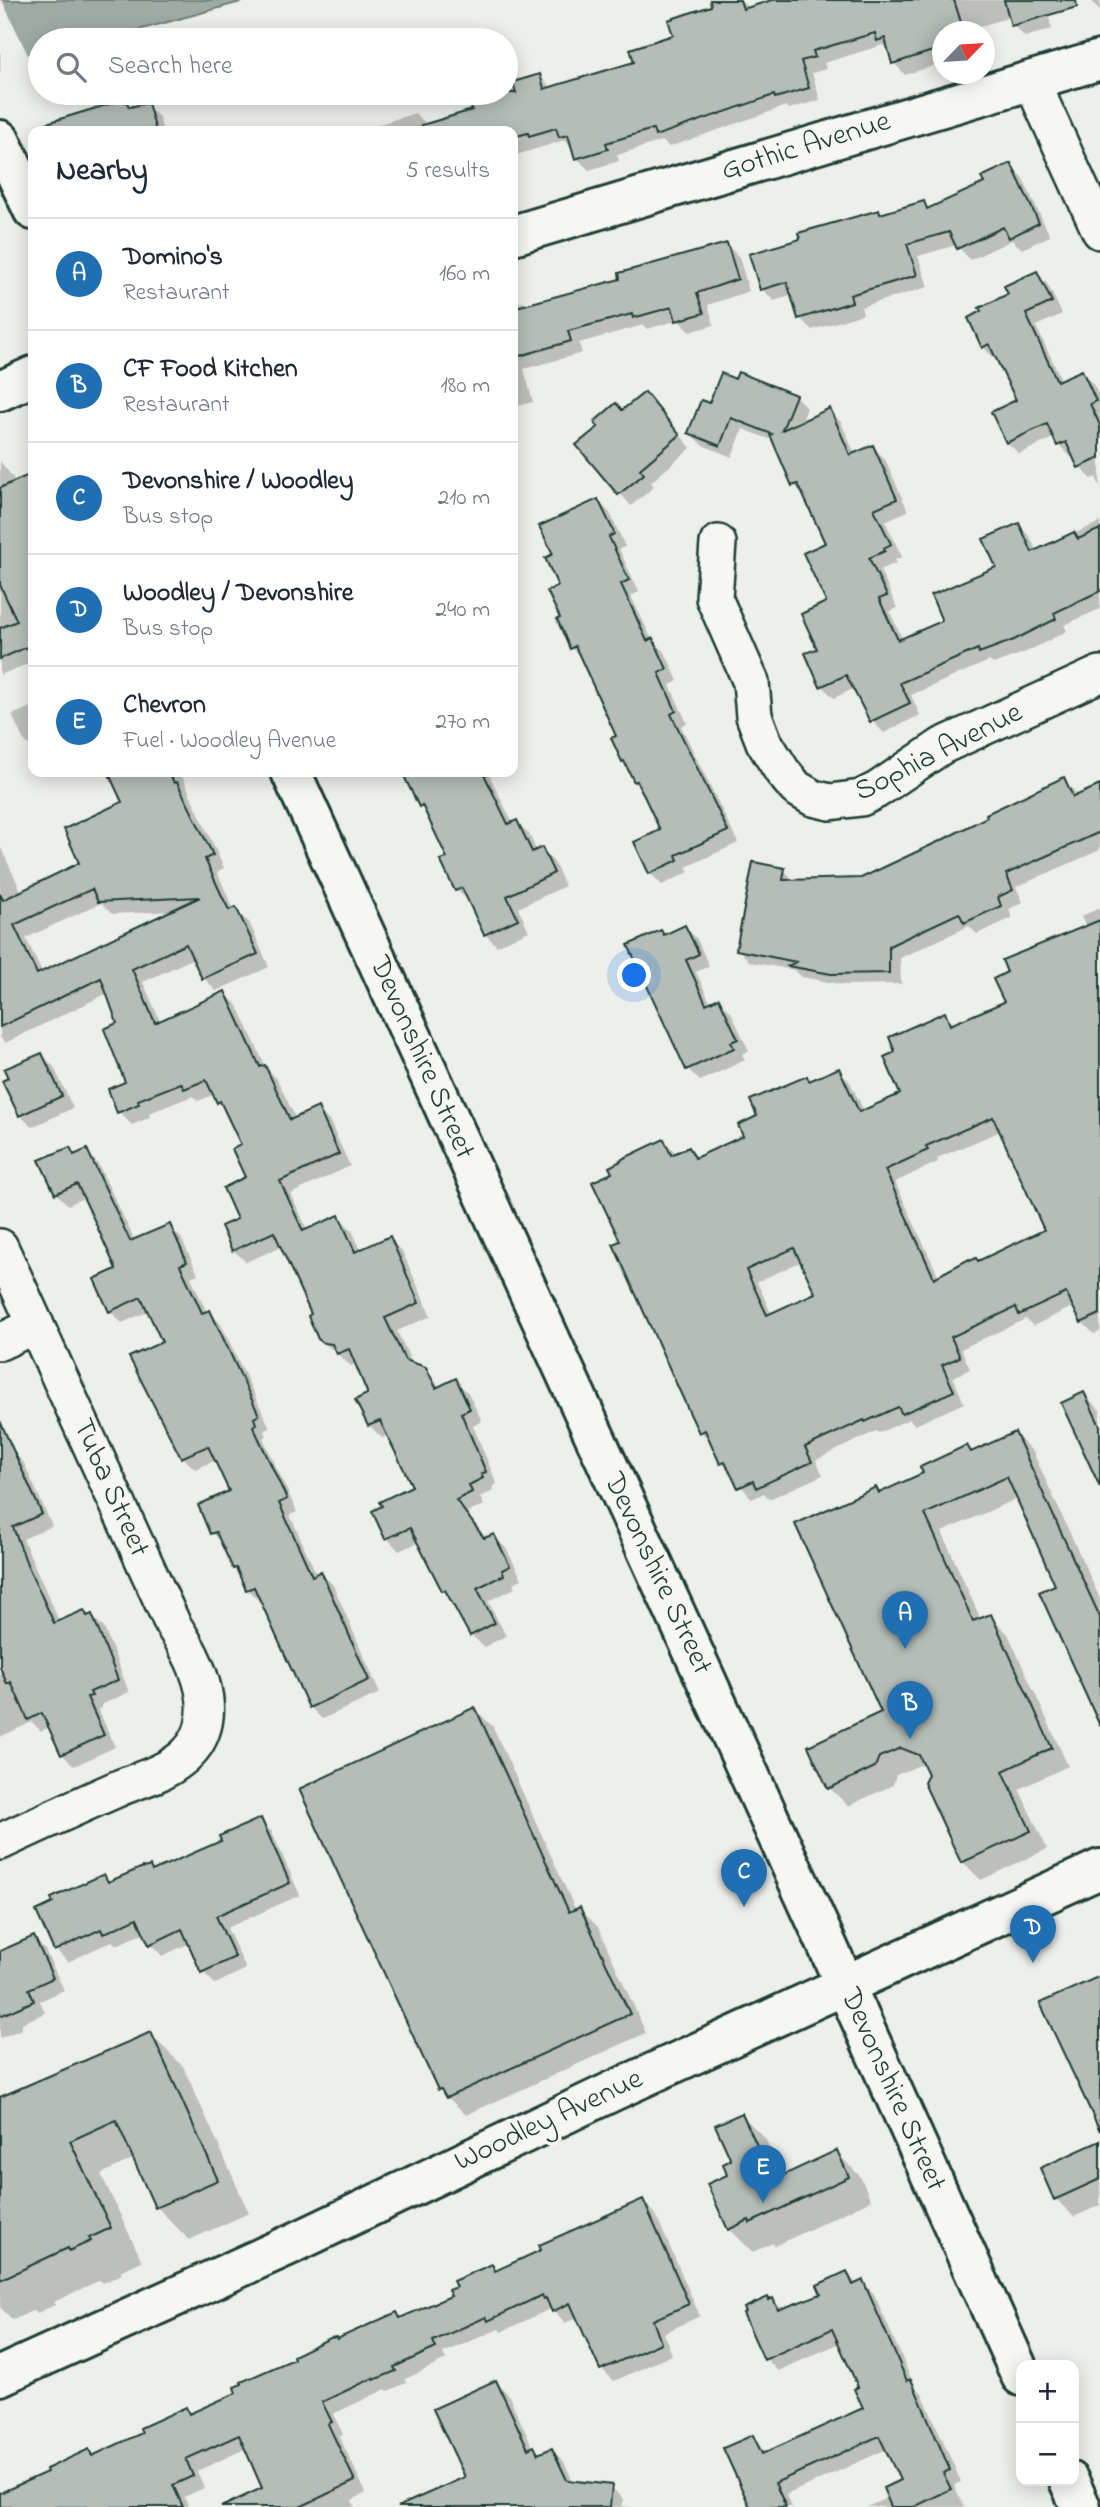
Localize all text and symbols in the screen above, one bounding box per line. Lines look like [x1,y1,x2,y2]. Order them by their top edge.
north arrow [932,21,995,84]
search box [28,28,518,105]
icon: search [52,48,90,86]
text: Search here [108,48,233,86]
street label: Gothic Avenue [716,100,896,194]
text: Nearby [56,150,148,194]
text: 5 results [406,155,490,188]
text: Domino's [123,239,223,277]
text: A [72,258,86,291]
text: 160 m [439,258,490,291]
text: Restaurant [123,277,230,310]
text: CF Food Kitchen [123,351,298,389]
text: B [71,370,87,403]
text: 180 m [441,370,490,403]
text: Restaurant [123,389,230,422]
text: Devonshire / Woodley [123,463,353,501]
text: C [73,482,85,515]
text: 210 m [438,482,490,515]
text: Bus stop [123,501,213,534]
text: Woodley / Devonshire [123,575,353,613]
text: D [71,594,87,627]
text: 240 m [436,594,490,627]
text: Bus stop [123,613,213,646]
text: Chevron [123,687,206,725]
street label: Sophia Avenue [847,692,1031,814]
text: E [72,706,86,739]
text: 270 m [436,706,490,739]
text: Fuel · Woodley Avenue [123,725,336,758]
street label: Devonshire Street [356,948,485,1167]
your location [617,958,651,992]
street label: Tuba Street [60,1412,160,1564]
street label: Devonshire Street [591,1465,723,1682]
pin: A [882,1591,928,1649]
pin: B [887,1681,933,1739]
pin: C [721,1849,767,1907]
pin: D [1010,1905,1056,1963]
street label: Devonshire Street [827,1980,956,2199]
street label: Woodley Avenue [447,2058,651,2184]
pin: E [740,2145,786,2203]
map controls [1016,2360,1079,2486]
button: + [1016,2360,1079,2423]
button: − [1016,2423,1079,2486]

